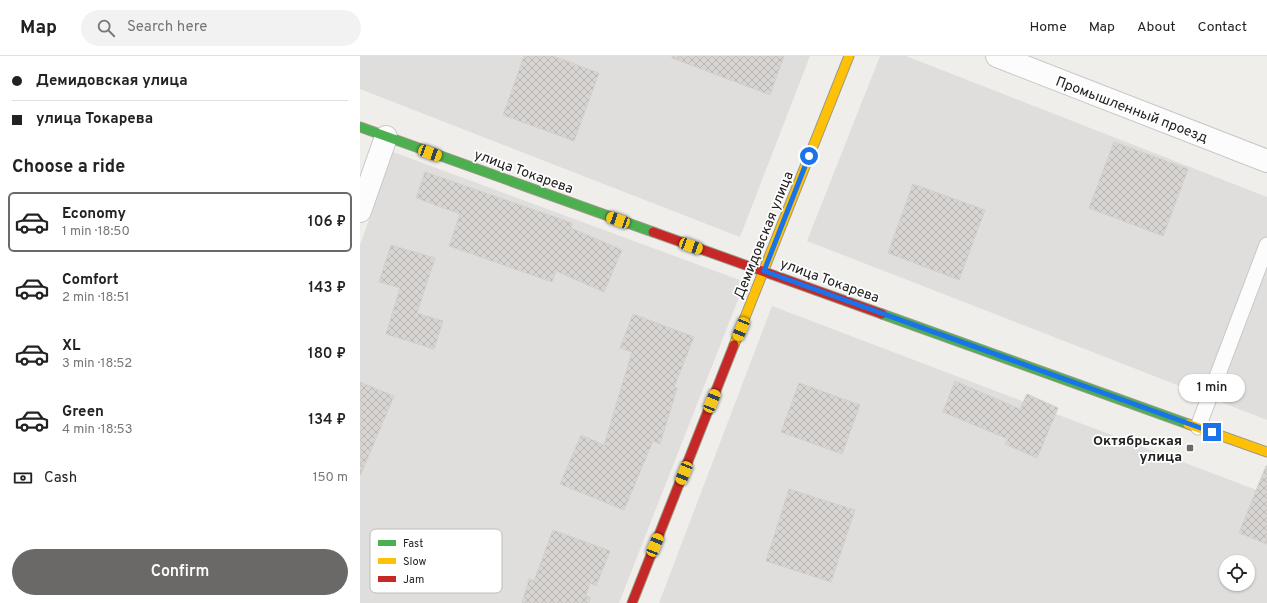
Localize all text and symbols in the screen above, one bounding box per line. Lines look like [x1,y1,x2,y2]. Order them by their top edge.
search box [81,10,361,46]
text: Map [20,16,57,40]
icon: search [95,17,117,39]
text: Search here [127,18,207,37]
text: Home [1030,19,1067,36]
text: Map [1089,19,1115,36]
text: About [1137,19,1176,36]
text: Contact [1198,19,1247,36]
text: Демидовская улица [36,72,188,91]
street label: Промышленный проезд [1053,74,1210,147]
text: улица Токарева [36,110,153,129]
car [417,143,443,163]
street label: улица Токарева [472,147,575,198]
route start [800,147,818,165]
text: Choose a ride [12,156,125,179]
street label: Демидовская улица [731,169,798,302]
icon: car [14,204,50,240]
text: Economy [62,205,126,224]
car [605,210,631,230]
text: 106 ₽ [308,213,346,232]
text: 1 min · 18:50 [62,224,130,240]
car [678,236,704,256]
street label: улица Токарева [778,256,881,307]
icon: car [14,270,50,306]
text: Comfort [62,271,119,290]
text: 143 ₽ [308,279,346,298]
text: 2 min · 18:51 [62,290,129,306]
car [731,316,751,342]
icon: car [14,336,50,372]
text: XL [62,337,80,356]
text: 180 ₽ [308,345,346,364]
text: 3 min · 18:52 [62,356,132,372]
callout: 1 min [1179,374,1245,402]
text: 1 min [1197,380,1227,396]
car [702,388,722,414]
icon: car [14,402,50,438]
text: Green [62,403,104,422]
text: 134 ₽ [308,411,346,430]
text: 4 min · 18:53 [62,422,133,438]
route end [1203,423,1221,441]
place label: Октябрьская улица [1093,433,1182,466]
marker: Октябрьская улица [1185,443,1195,453]
car [674,460,694,486]
icon: cash [12,467,34,489]
text: Cash [44,469,77,488]
text: 150 m [313,470,348,486]
legend [370,529,502,593]
car [645,532,665,558]
text: Fast [403,537,423,551]
button: Confirm [12,549,348,595]
text: Slow [403,555,426,569]
map controls [1219,555,1255,591]
button: locate [1219,555,1255,591]
text: Jam [403,573,424,587]

